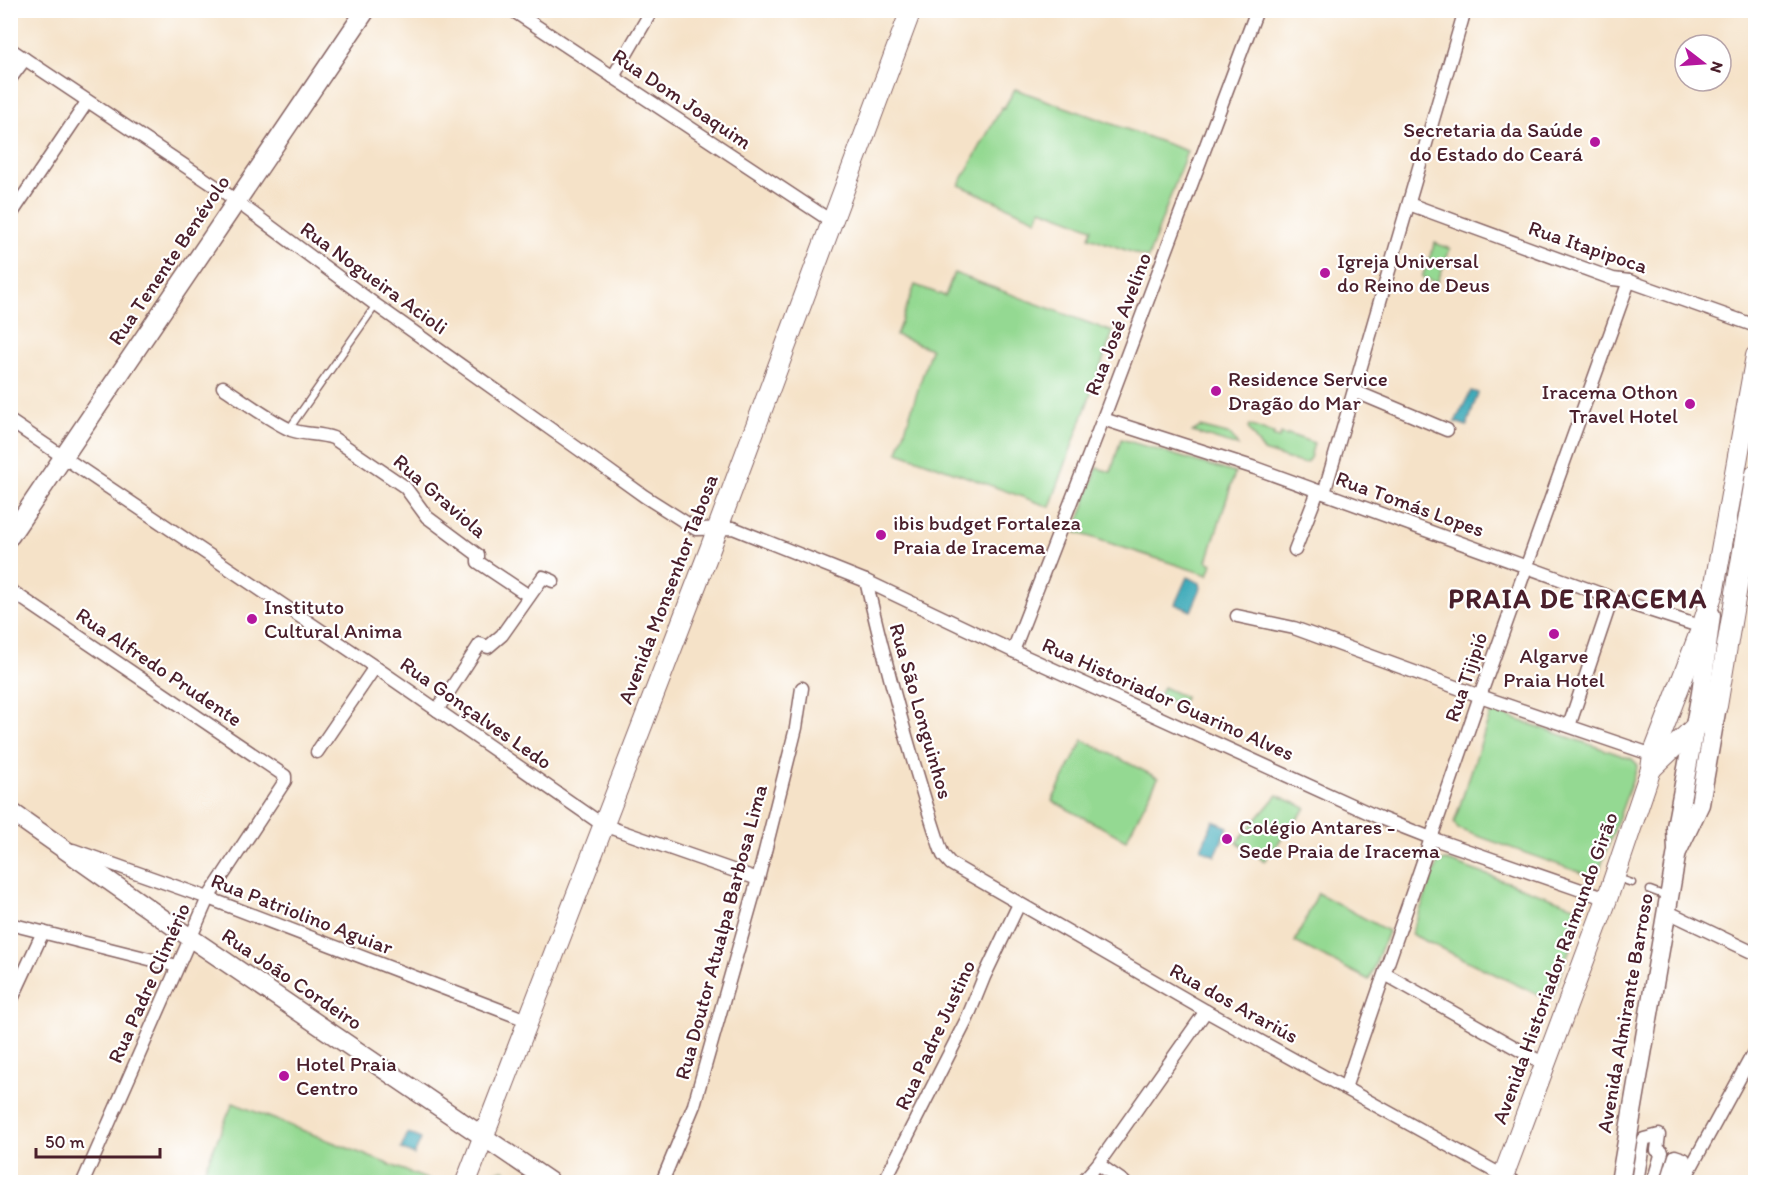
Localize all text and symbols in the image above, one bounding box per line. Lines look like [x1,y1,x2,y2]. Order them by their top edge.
north arrow [1673,33,1733,93]
street label: Rua Dom Joaquim [608,43,757,155]
text: N [1706,59,1728,75]
place label: Secretaria da Saúde do Estado do Ceará [1403,117,1583,166]
marker: Secretaria da Saúde do Estado do Ceará [1588,135,1602,149]
street label: Rua Tenente Benévolo [102,170,235,349]
street label: Rua Itapipoca [1525,214,1651,279]
street label: Rua Nogueira Acioli [296,216,453,339]
place label: Igreja Universal do Reino de Deus [1337,248,1490,297]
street label: Rua José Avelino [1079,249,1156,399]
marker: Igreja Universal do Reino de Deus [1318,266,1332,280]
place label: Residence Service Dragão do Mar [1228,366,1388,415]
place label: Iracema Othon Travel Hotel [1542,379,1678,428]
marker: Residence Service Dragão do Mar [1209,384,1223,398]
marker: Iracema Othon Travel Hotel [1683,397,1697,411]
street label: Rua Graviola [388,448,492,543]
street label: Rua Tomás Lopes [1332,465,1488,542]
street label: Avenida Monsenhor Tabosa [612,470,723,707]
place label: ibis budget Fortaleza Praia de Iracema [893,510,1081,559]
marker: ibis budget Fortaleza Praia de Iracema [874,528,888,542]
district label: PRAIA DE IRACEMA [1448,582,1708,615]
place label: Instituto Cultural Anima [264,594,402,643]
street label: Rua Alfredo Prudente [72,602,247,731]
marker: Instituto Cultural Anima [245,612,259,626]
street label: Rua São Longuinhos [884,620,959,802]
marker: Algarve Praia Hotel [1547,627,1561,641]
street label: Rua Tijipió [1438,629,1493,725]
street label: Rua Historiador Guarino Alves [1038,632,1298,766]
place label: Algarve Praia Hotel [1503,643,1605,692]
street label: Rua Gonçalves Ledo [396,651,557,774]
street label: Rua Doutor Atualpa Barbosa Lima [669,781,772,1082]
street label: Avenida Historiador Raimundo Girão [1486,808,1623,1127]
place label: Colégio Antares - Sede Praia de Iracema [1239,814,1440,863]
marker: Colégio Antares - Sede Praia de Iracema [1220,832,1234,846]
street label: Rua Patriolino Aguiar [208,867,397,960]
street label: Avenida Almirante Barroso [1591,891,1658,1135]
street label: Rua Padre Climério [102,899,195,1067]
street label: Rua João Cordeiro [217,922,367,1035]
street label: Rua Padre Justino [889,956,980,1114]
street label: Rua dos Arariús [1166,957,1303,1048]
place label: Hotel Praia Centro [296,1051,397,1100]
marker: Hotel Praia Centro [277,1069,291,1083]
scale bar [36,1121,160,1159]
text: 50 m [45,1131,85,1153]

